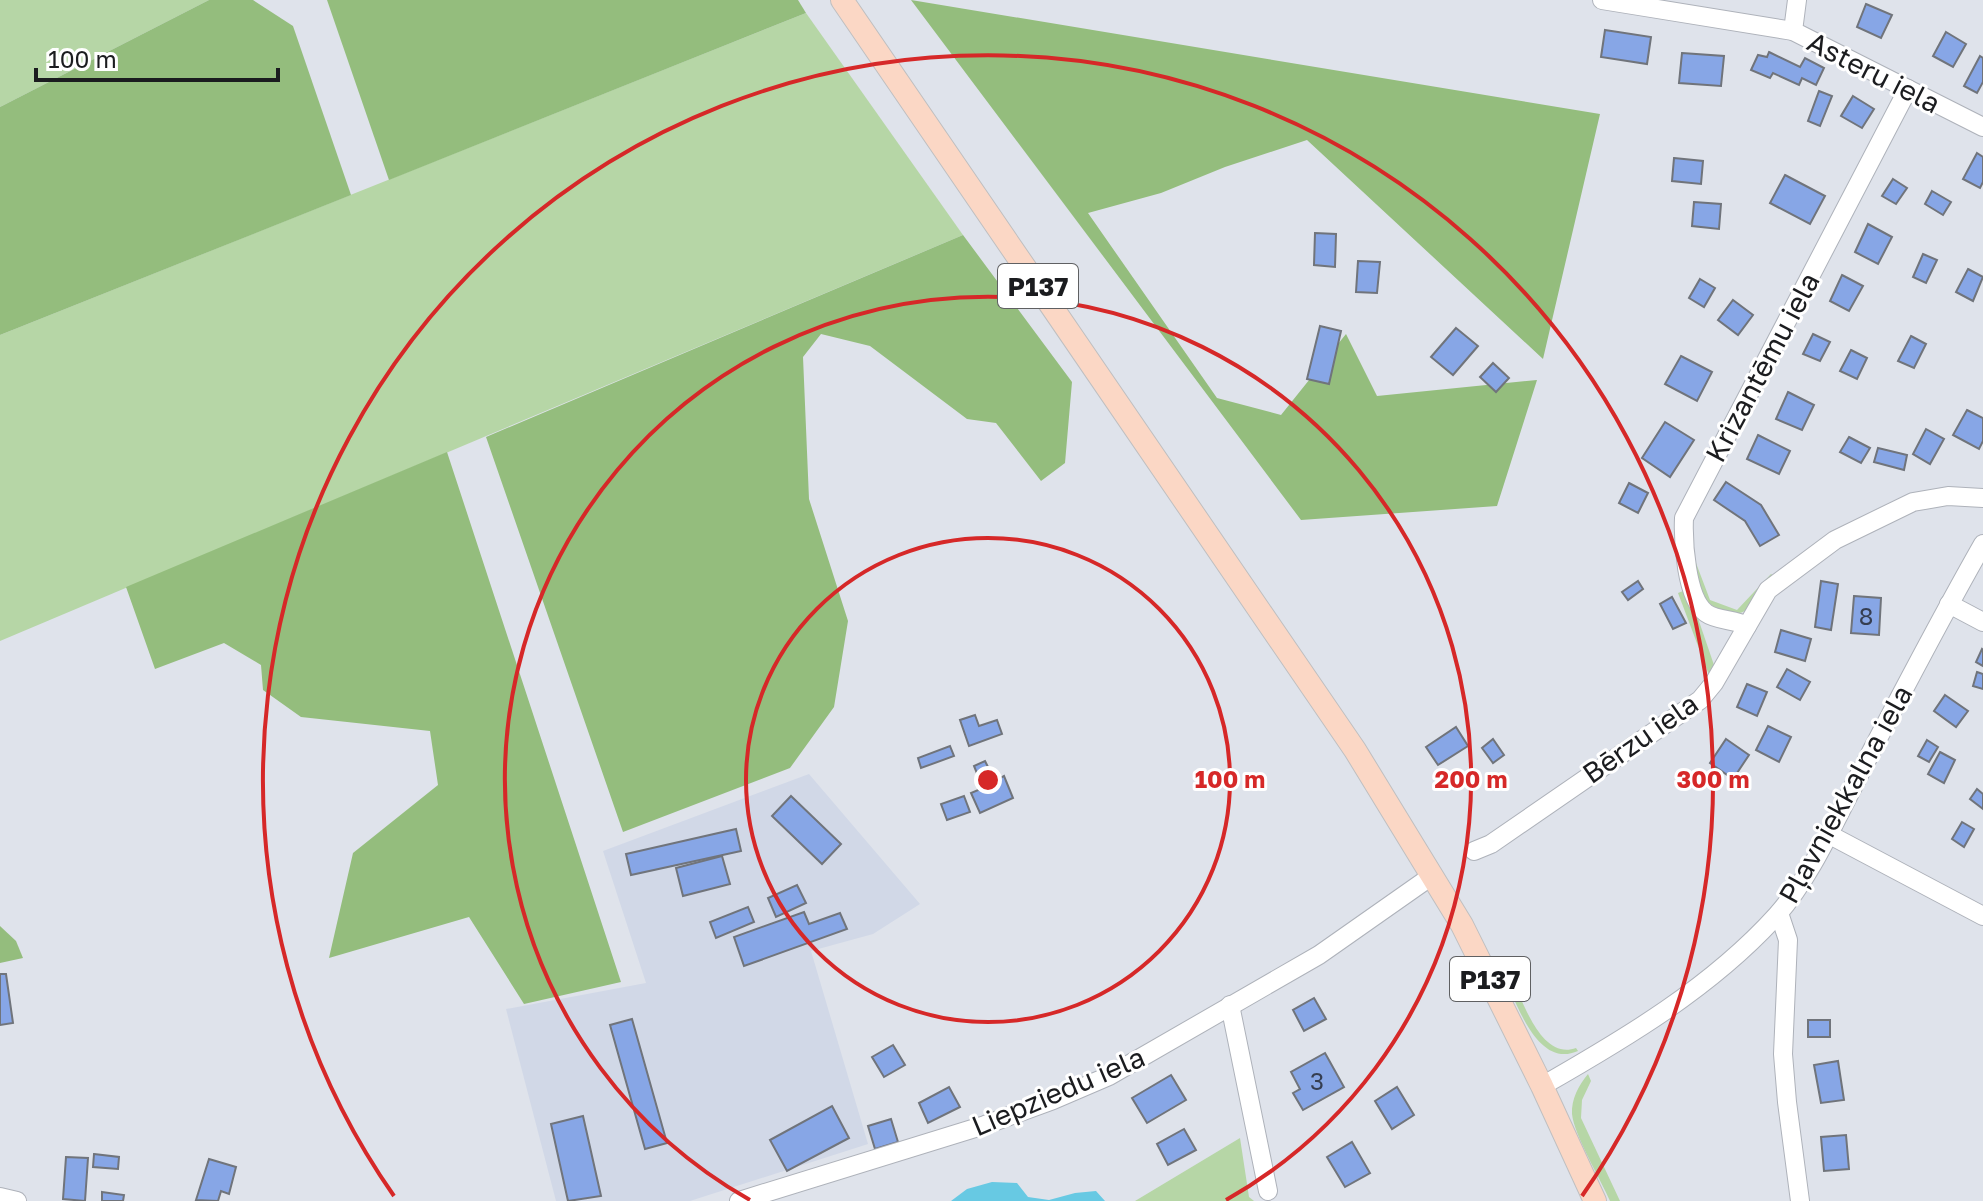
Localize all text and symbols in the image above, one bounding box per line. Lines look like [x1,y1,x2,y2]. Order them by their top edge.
street label: Asteru iela [1802,25,1946,119]
scale bar [36,32,278,82]
text: 100 m [48,44,117,73]
road number: P137 [998,264,1078,308]
street label: Krizantēmu iela [1698,267,1826,467]
house number: 8 [1859,601,1873,630]
street label: Pļavniekkalna iela [1771,679,1919,909]
street label: Bērzu iela [1576,686,1704,790]
text: 100 m [1195,764,1265,793]
text: 200 m [1435,764,1507,793]
text: 300 m [1677,764,1749,793]
centre of rings [974,766,1002,794]
road number: P137 [1450,957,1530,1001]
street label: Liepziedu iela [967,1040,1149,1142]
house number: 3 [1310,1066,1324,1095]

